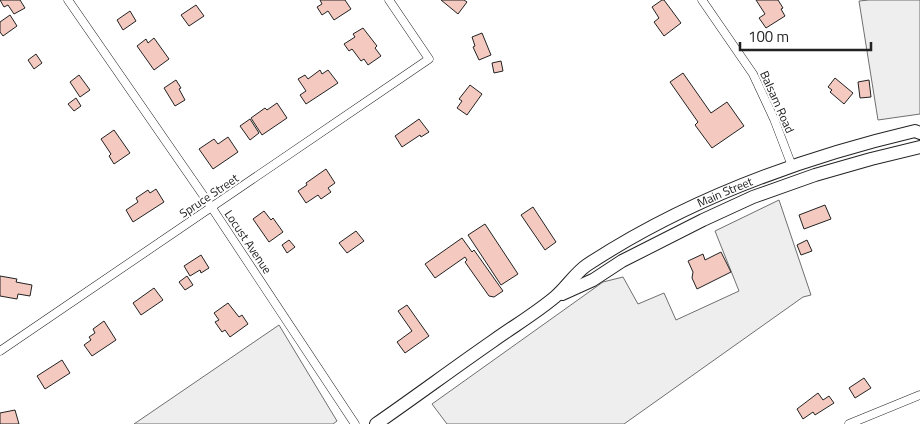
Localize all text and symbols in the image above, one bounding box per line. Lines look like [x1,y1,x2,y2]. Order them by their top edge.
scale bar [740,20,871,52]
text: 100 m [748,25,789,48]
street label: Balsam Road [755,68,800,136]
street label: Spruce Street [175,168,243,223]
street label: Main Street [694,171,756,212]
street label: Locust Avenue [220,206,277,278]

